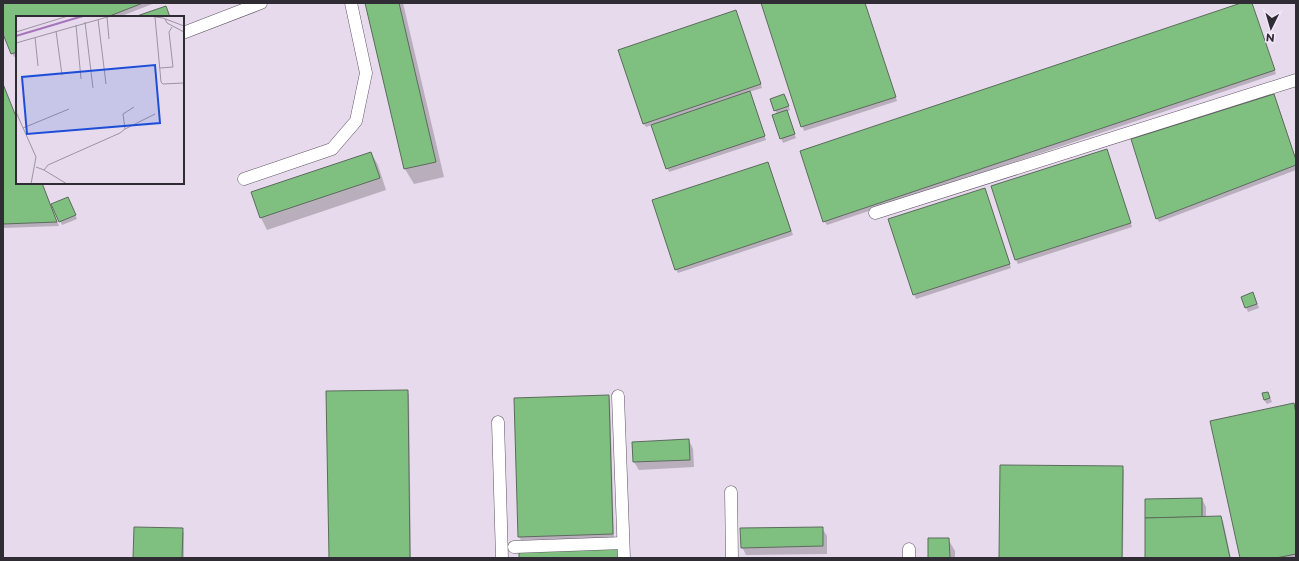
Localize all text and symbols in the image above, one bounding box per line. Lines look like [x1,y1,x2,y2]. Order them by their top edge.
north arrow [1251,8,1291,48]
inset map [16,16,184,184]
text: N [1265,31,1275,45]

